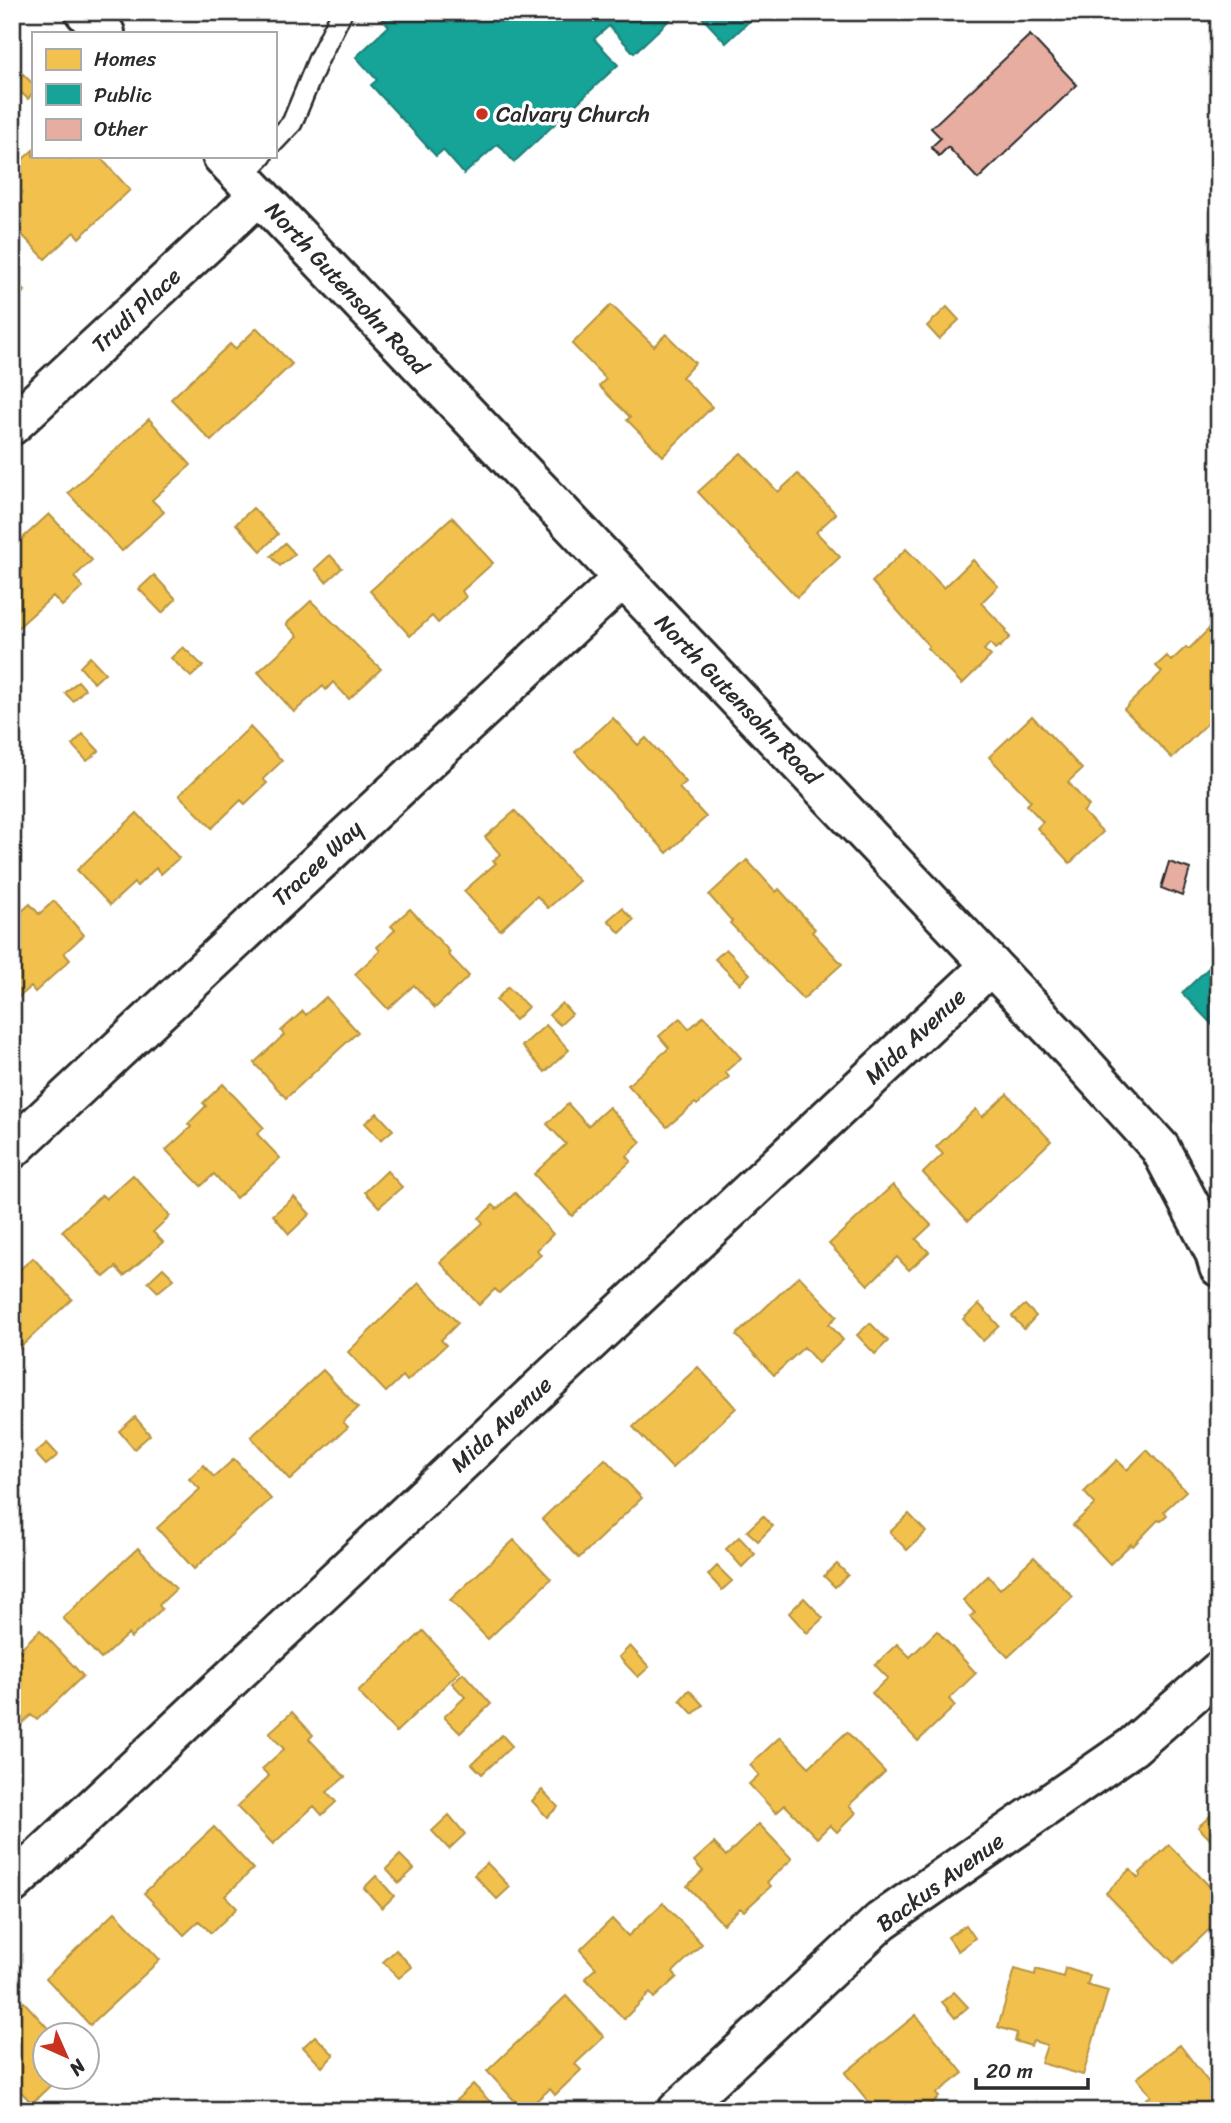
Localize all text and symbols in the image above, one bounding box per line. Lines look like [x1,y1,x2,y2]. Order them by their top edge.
legend [32,32,276,158]
text: Homes [94,40,156,78]
text: Public [94,76,152,114]
place label: Calvary Church [496,94,650,135]
marker: Calvary Church [474,106,490,122]
text: Other [94,110,149,148]
street label: North Gutensohn Road [255,192,440,386]
street label: Trudi Place [81,257,191,363]
street label: North Gutensohn Road [644,604,832,796]
street label: Tracee Way [262,810,373,917]
street label: Mida Avenue [854,978,976,1095]
street label: Mida Avenue [440,1366,562,1483]
street label: Backus Avenue [867,1821,1014,1943]
north arrow [32,2022,102,2092]
scale bar [976,2046,1088,2090]
text: N [61,2051,95,2085]
text: 20 m [986,2052,1033,2090]

